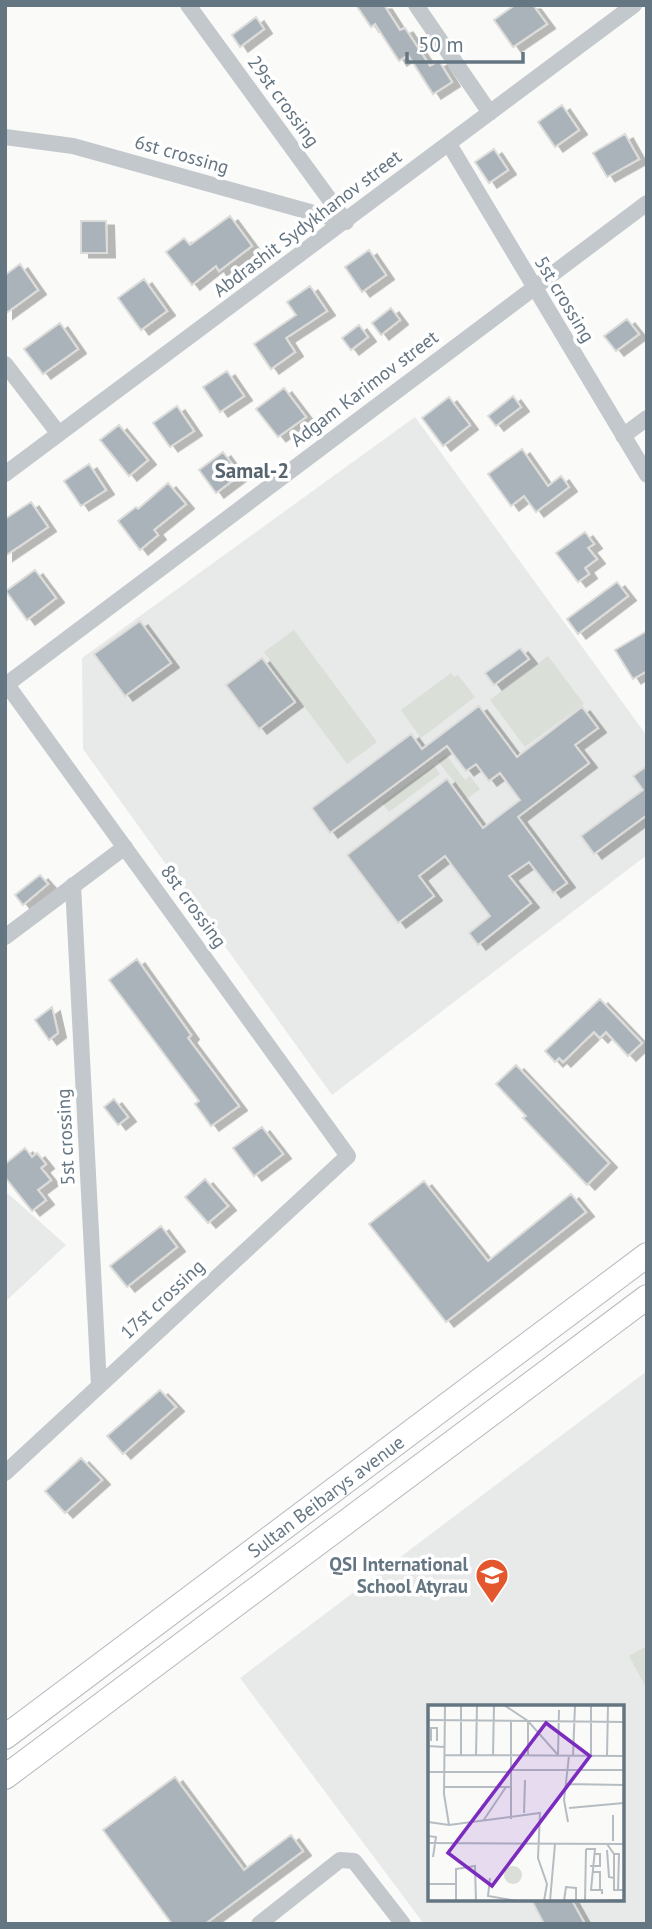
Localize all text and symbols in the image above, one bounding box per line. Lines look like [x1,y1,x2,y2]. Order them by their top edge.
scale bar [407,21,522,65]
text: 50 m [418,31,464,58]
street label: 29st crossing [243,51,325,151]
street label: 6st crossing [132,129,232,179]
street label: Abdrashit Sydykhanov street [208,144,406,302]
street label: 5st crossing [530,251,600,347]
street label: Adgam Karimov street [285,324,443,451]
district label: Samal-2 [215,457,289,484]
street label: 8st crossing [156,860,232,952]
street label: 5st crossing [50,1088,80,1186]
street label: 17st crossing [115,1254,209,1344]
street label: Sultan Beibarys avenue [243,1430,409,1563]
place label: QSI International School Atyrau [329,1552,468,1598]
school or university icon: QSI International School Atyrau [473,1556,511,1605]
inset map [428,1705,624,1901]

